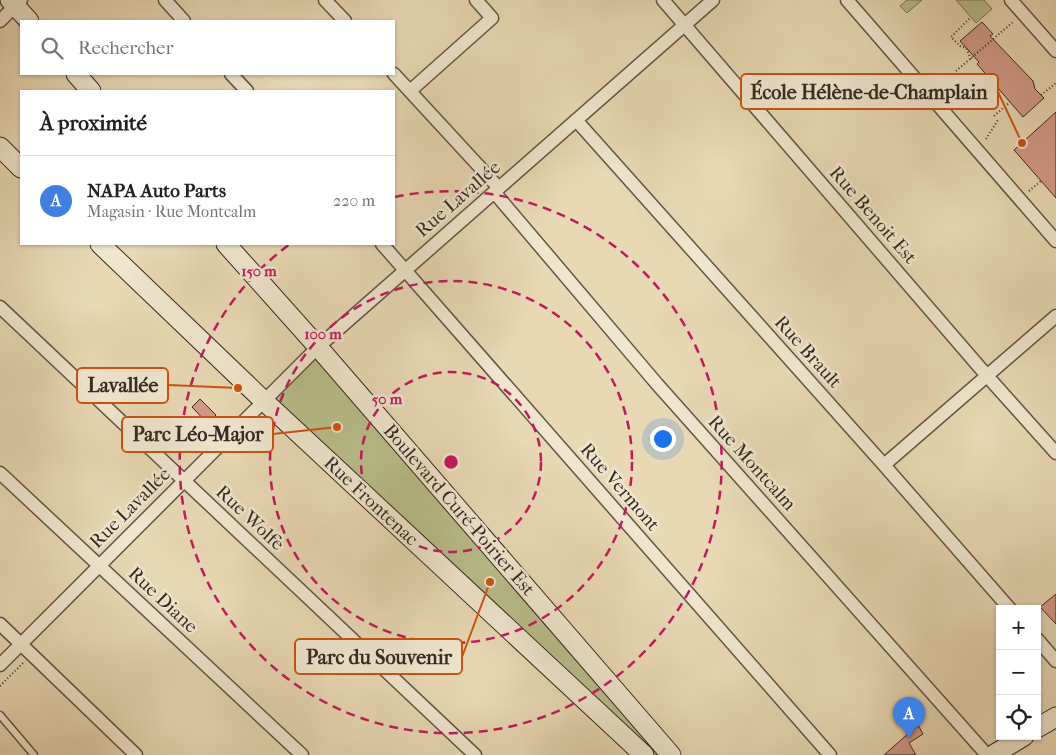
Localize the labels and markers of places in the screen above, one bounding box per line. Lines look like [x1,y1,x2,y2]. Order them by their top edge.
callout: École Hélène-de-Champlain [741,74,998,109]
callout: Lavallée [77,368,168,403]
callout: Parc Léo-Major [122,417,273,452]
centre of rings [442,453,460,471]
callout: Parc du Souvenir [295,639,462,674]
pin: A [893,697,925,738]

